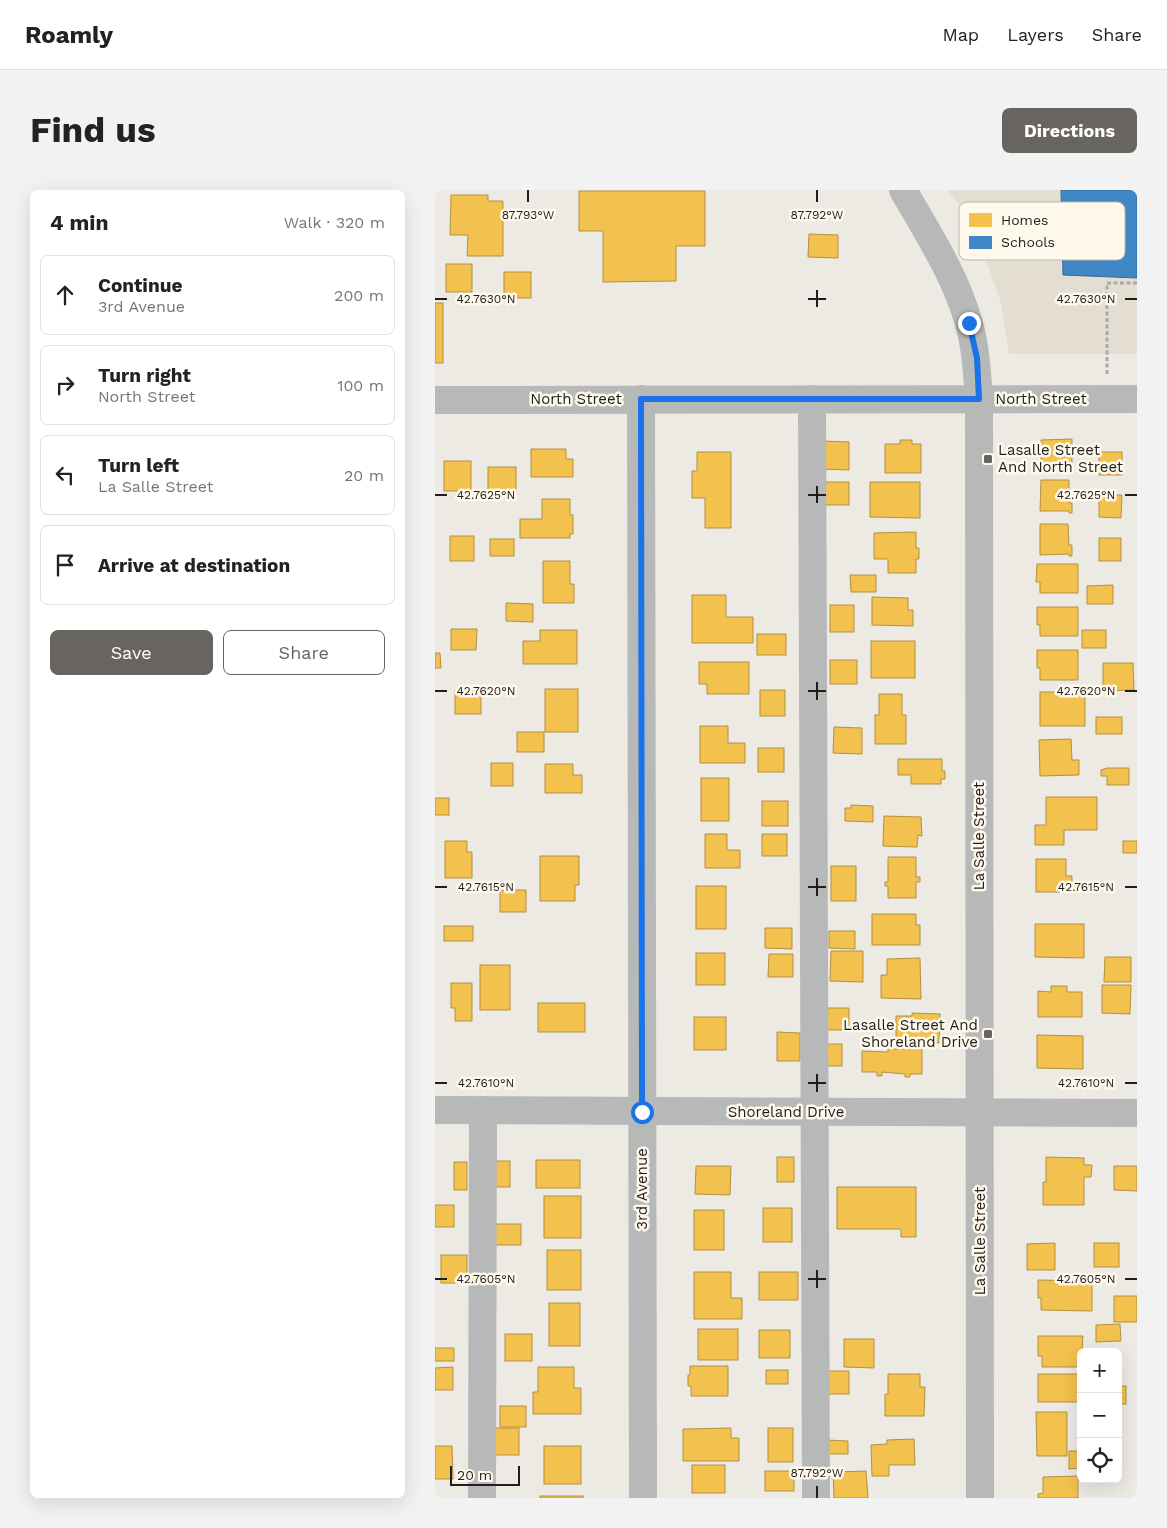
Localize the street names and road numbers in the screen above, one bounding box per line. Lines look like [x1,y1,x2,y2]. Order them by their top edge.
street label: North Street [530,390,622,408]
street label: North Street [995,390,1087,408]
street label: La Salle Street [970,781,988,890]
street label: Shoreland Drive [728,1103,844,1121]
street label: 3rd Avenue [633,1148,651,1230]
street label: La Salle Street [971,1186,989,1295]

